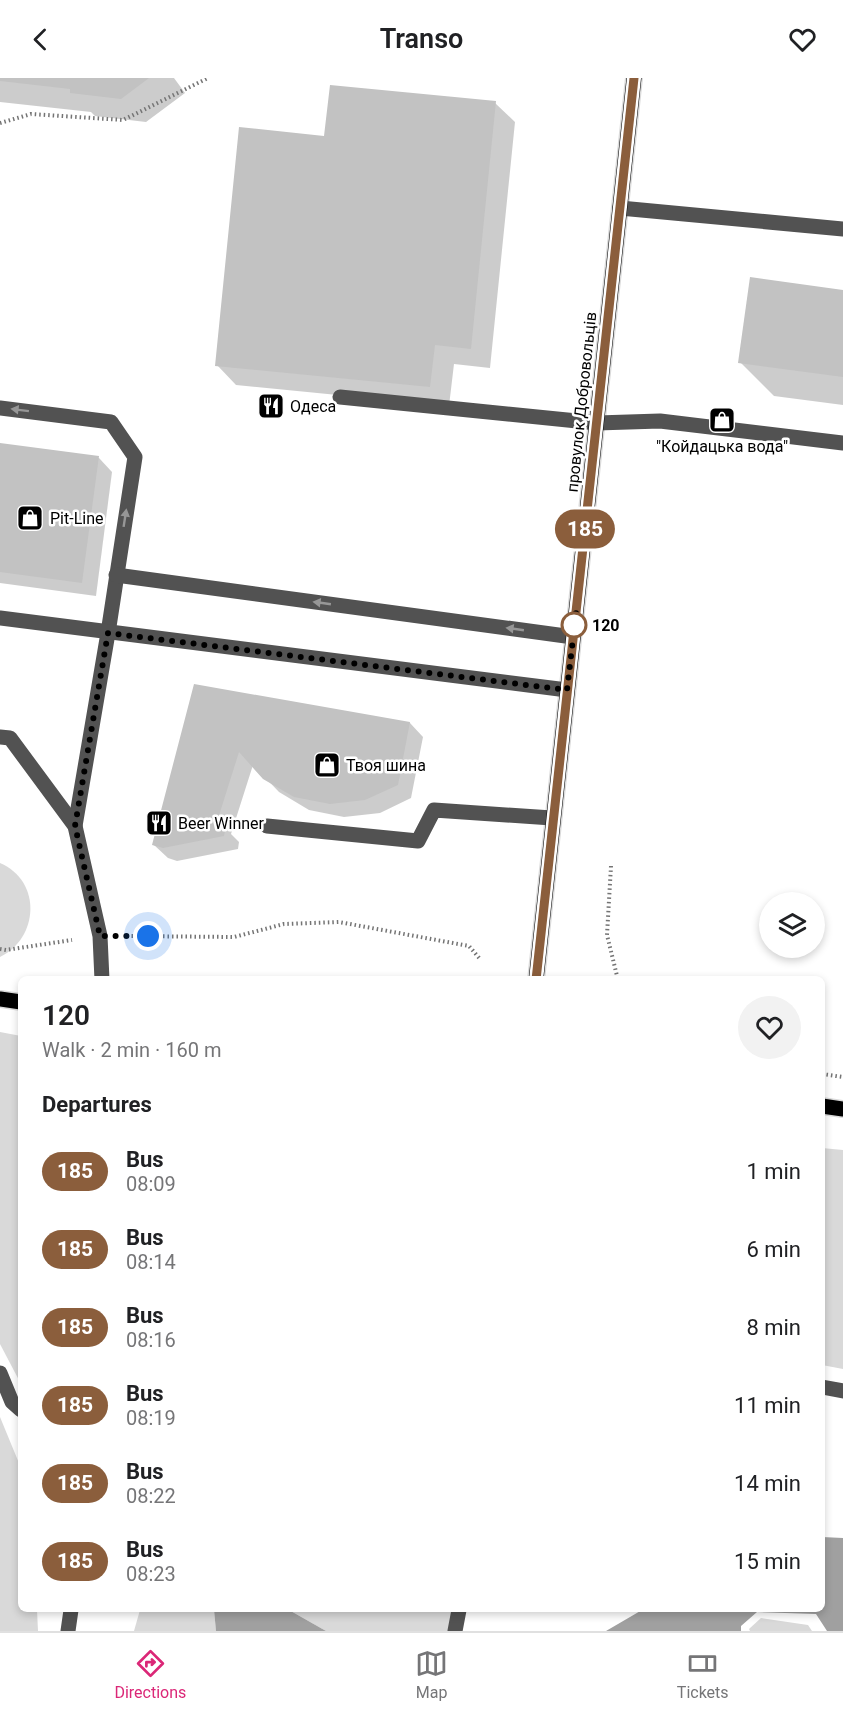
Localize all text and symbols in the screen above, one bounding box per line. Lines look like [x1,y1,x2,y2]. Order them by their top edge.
icon: back [24,23,57,56]
text: Transo [380,23,463,55]
icon: heart [786,23,819,56]
street label: провулок Добровольців [563,311,600,493]
restaurant icon: Одеса [256,391,286,421]
place label: Одеса [290,397,336,416]
shop icon: "Койдацька вода" [707,405,737,435]
one-way arrow [10,406,29,415]
place label: "Койдацька вода" [656,437,788,456]
shop icon: Pit-Line [15,503,45,533]
one-way arrow [121,508,130,527]
place label: Pit-Line [50,509,103,528]
line badge: 185 [550,510,620,548]
text: 185 [567,517,603,541]
one-way arrow [312,599,331,608]
marker: 120 [561,612,587,638]
place label: 120 [592,616,620,635]
one-way arrow [506,625,525,634]
shop icon: Твоя шина [312,750,342,780]
place label: Твоя шина [346,756,426,775]
restaurant icon: Beer Winner [144,808,174,838]
place label: Beer Winner [178,814,265,833]
map controls [759,892,825,958]
button: layers [759,892,825,958]
your location [133,921,163,951]
button: heart [738,996,801,1059]
text: 120 [42,999,90,1032]
text: Walk · 2 min · 160 m [42,1038,221,1062]
text: Departures [42,1092,152,1117]
text: Bus [126,1147,164,1172]
text: 185 [57,1159,93,1183]
text: 1 min [746,1159,801,1184]
text: 08:09 [126,1172,176,1196]
text: Bus [126,1225,164,1250]
text: 185 [57,1237,93,1261]
text: 6 min [746,1237,801,1262]
text: 08:14 [126,1250,176,1274]
text: Bus [126,1303,164,1328]
text: 185 [57,1315,93,1339]
text: 8 min [746,1315,801,1340]
text: 08:16 [126,1328,176,1352]
text: Bus [126,1381,164,1406]
text: 185 [57,1393,93,1417]
text: 11 min [734,1393,801,1418]
text: 08:19 [126,1406,176,1430]
text: Bus [126,1459,164,1484]
text: 185 [57,1471,93,1495]
text: 14 min [734,1471,801,1496]
text: 08:22 [126,1484,176,1508]
text: Bus [126,1537,164,1562]
text: 185 [57,1549,93,1573]
text: 15 min [734,1549,801,1574]
text: 08:23 [126,1562,176,1586]
tab: Directions [114,1647,186,1702]
tab: Map [415,1647,448,1702]
tab: Tickets [677,1647,729,1702]

